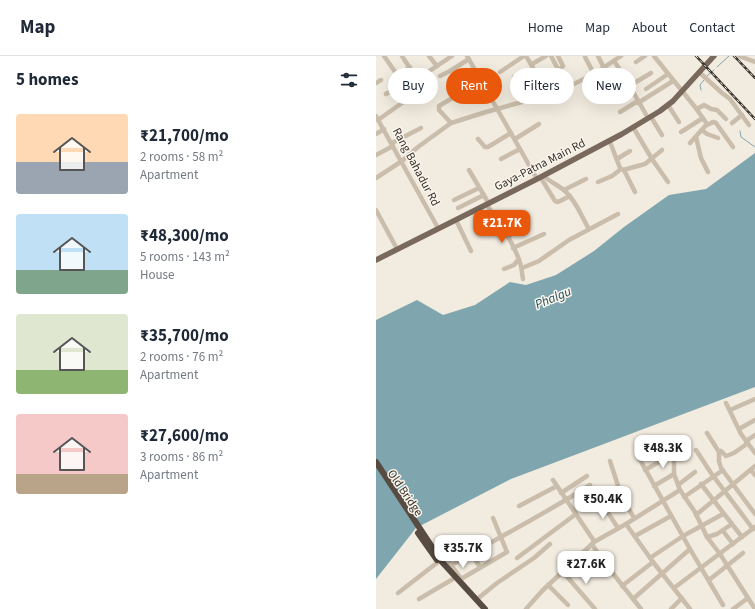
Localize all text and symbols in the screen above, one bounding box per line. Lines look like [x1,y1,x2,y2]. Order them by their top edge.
text: Map [20,14,55,41]
text: Home [528,18,563,38]
text: Map [585,18,610,38]
text: About [632,18,667,38]
text: Contact [689,18,735,38]
text: 5 homes [16,68,78,92]
chip: Buy [388,68,438,104]
chip: Rent [446,68,502,104]
chip: Filters [510,68,574,104]
chip: New [582,68,636,104]
icon: filters [338,69,360,91]
text: ₹21,700/mo [140,124,229,148]
street label: Rang Bahadur Rd [388,125,444,209]
icon: home [48,130,96,178]
street label: Gaya-Patna Main Rd [492,135,588,195]
text: 2 rooms · 58 m² [140,148,223,166]
text: Apartment [140,166,198,184]
pin: ₹21.7K [469,210,535,244]
text: ₹21.7K [482,214,522,232]
text: ₹48,300/mo [140,224,229,248]
icon: home [48,230,96,278]
text: 5 rooms · 143 m² [140,248,230,266]
text: House [140,266,175,284]
water label: Phalgu [532,282,574,314]
text: ₹35,700/mo [140,324,229,348]
icon: home [48,330,96,378]
text: 2 rooms · 76 m² [140,348,223,366]
text: Apartment [140,366,198,384]
text: ₹27,600/mo [140,424,229,448]
icon: home [48,430,96,478]
pin: ₹48.3K [630,435,696,469]
text: ₹48.3K [643,439,683,457]
text: 3 rooms · 86 m² [140,448,223,466]
text: Apartment [140,466,198,484]
street label: Old Bridge [383,466,427,520]
pin: ₹50.4K [570,486,636,520]
text: ₹50.4K [583,490,623,508]
pin: ₹35.7K [430,535,496,569]
text: ₹35.7K [443,539,483,557]
pin: ₹27.6K [553,551,619,585]
text: ₹27.6K [566,555,606,573]

